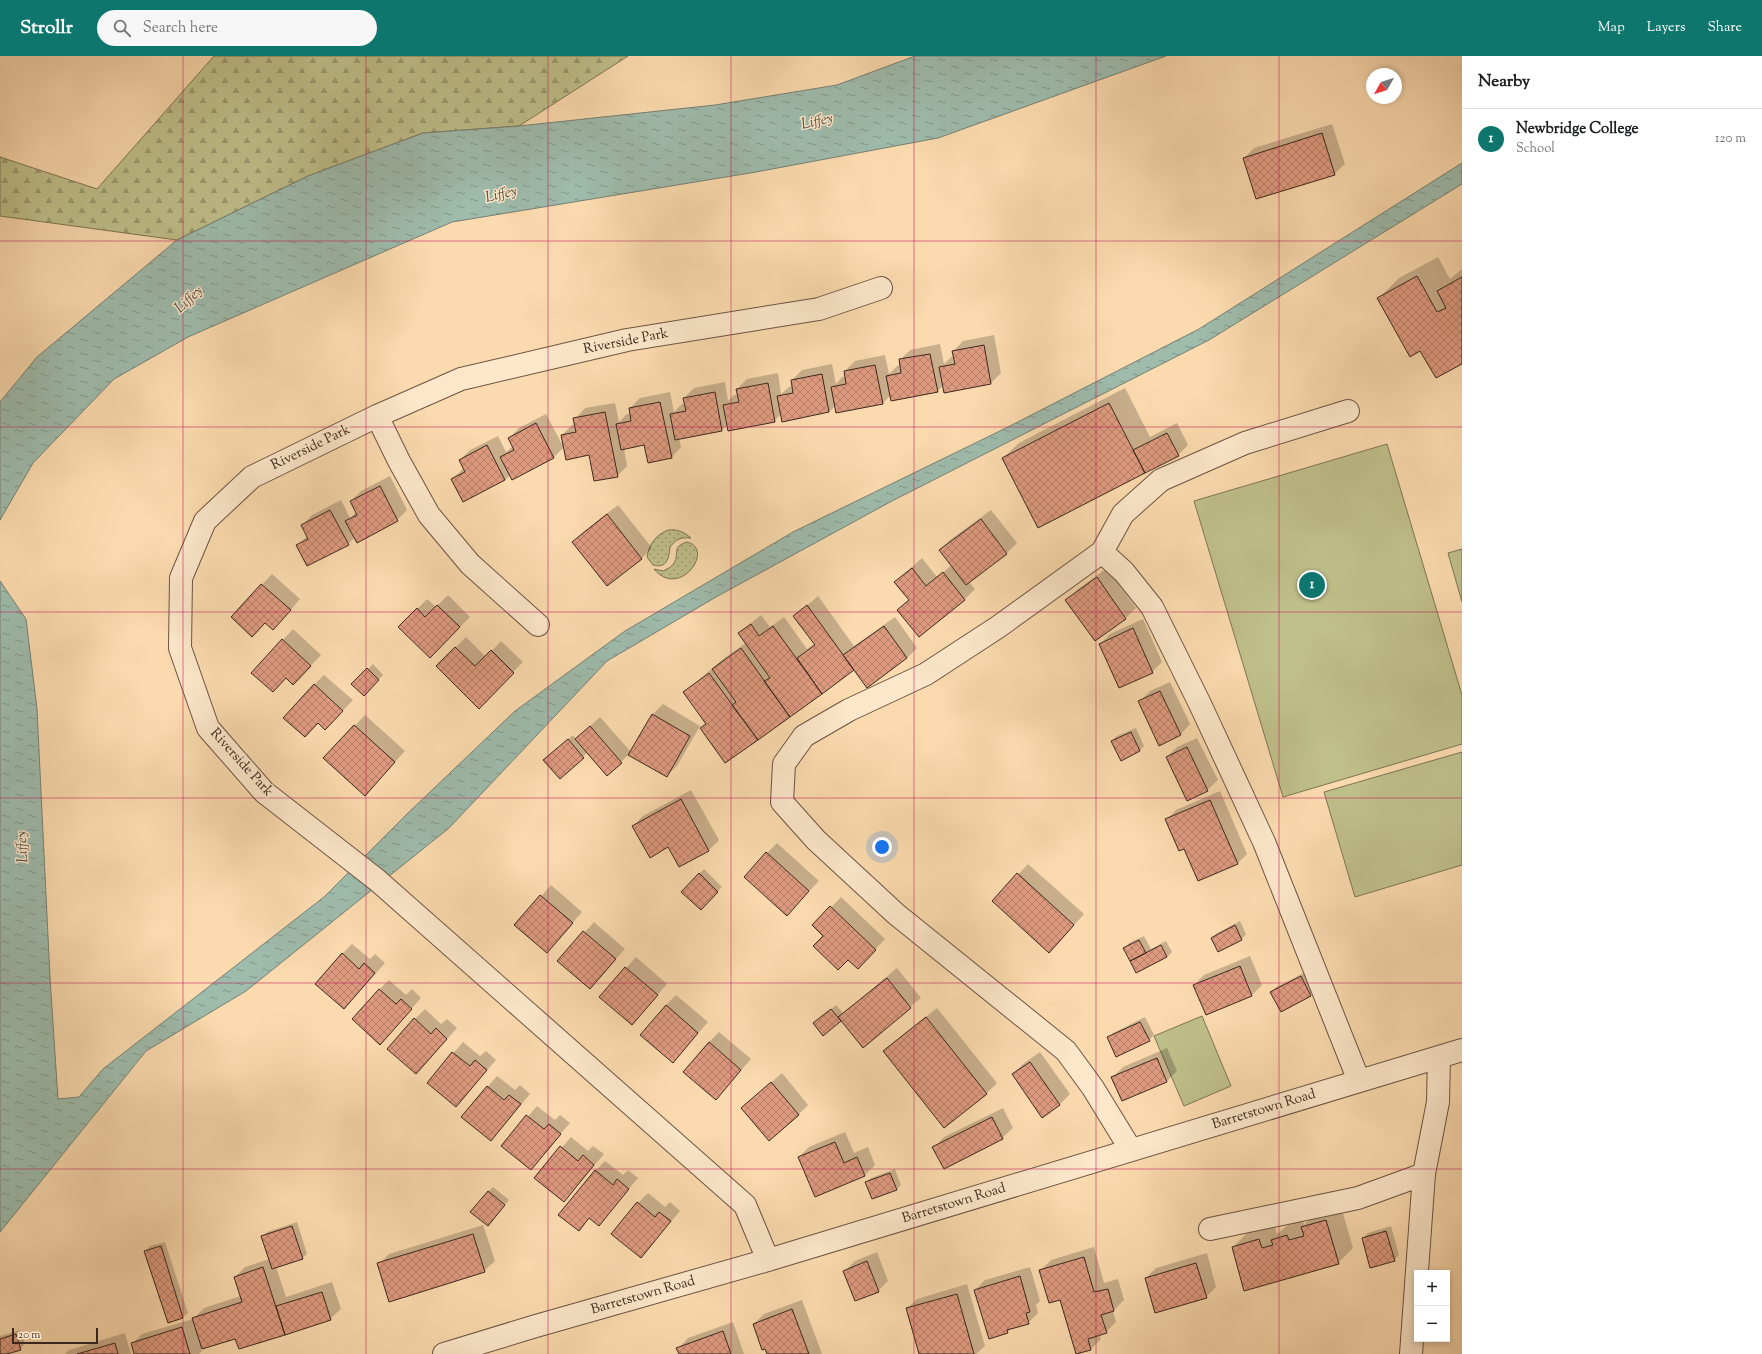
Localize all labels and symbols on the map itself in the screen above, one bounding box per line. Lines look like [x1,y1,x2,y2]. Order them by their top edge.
north arrow [1366,68,1402,104]
water label: Liffey [799,108,835,136]
water label: Liffey [483,181,519,209]
water label: Liffey [170,281,208,319]
street label: Riverside Park [582,324,671,360]
street label: Riverside Park [268,420,354,476]
pin: 1 [1299,570,1325,600]
street label: Riverside Park [205,724,277,802]
water label: Liffey [12,830,34,864]
your location [872,837,892,857]
street label: Barretstown Road [1210,1085,1318,1135]
street label: Barretstown Road [900,1179,1008,1229]
street label: Barretstown Road [589,1272,698,1320]
scale bar [12,1326,98,1345]

